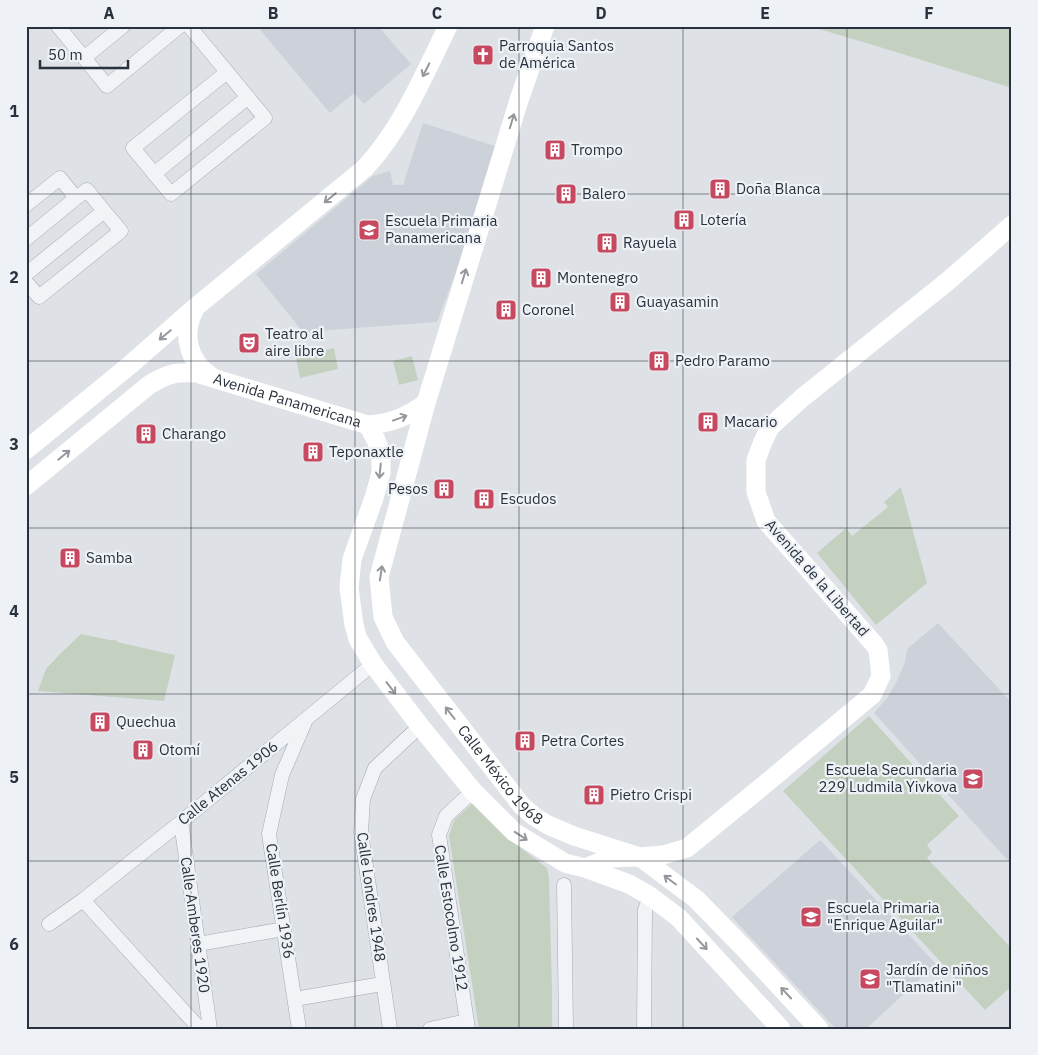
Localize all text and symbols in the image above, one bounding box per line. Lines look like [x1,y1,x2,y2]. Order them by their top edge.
text: A [104,3,115,23]
text: B [268,3,279,23]
text: C [432,3,442,23]
text: D [595,3,607,23]
text: E [760,3,770,23]
text: F [924,3,934,23]
place label: Parroquia Santos de América [499,36,614,72]
scale bar [40,38,128,70]
church icon: Parroquia Santos de América [471,43,495,67]
text: 50 m [48,45,83,64]
one-way arrow [421,62,430,77]
text: 1 [9,101,19,121]
one-way arrow [508,114,518,130]
building icon: Trompo [543,138,567,162]
place label: Trompo [571,140,623,159]
building icon: Doña Blanca [708,177,732,201]
place label: Doña Blanca [736,179,821,198]
building icon: Balero [554,182,578,206]
place label: Balero [582,184,626,203]
one-way arrow [323,192,336,203]
building icon: Lotería [672,208,696,232]
place label: Lotería [700,210,746,229]
place label: Escuela Primaria Panamericana [385,211,498,247]
school or university icon: Escuela Primaria Panamericana [357,218,381,242]
building icon: Rayuela [595,231,619,255]
place label: Rayuela [623,233,677,252]
building icon: Montenegro [529,266,553,290]
text: 2 [9,267,19,287]
place label: Montenegro [557,268,638,287]
one-way arrow [460,269,470,285]
building icon: Guayasamin [608,290,632,314]
place label: Guayasamin [636,292,719,311]
building icon: Coronel [494,298,518,322]
place label: Coronel [522,300,574,319]
place label: Teatro al aire libre [265,324,324,360]
one-way arrow [158,330,171,341]
theatre icon: Teatro al aire libre [237,331,261,355]
building icon: Pedro Paramo [647,349,671,373]
place label: Pedro Paramo [675,351,770,370]
street label: Avenida Panamericana [211,369,364,431]
building icon: Macario [696,410,720,434]
place label: Macario [724,412,777,431]
one-way arrow [392,413,407,422]
building icon: Charango [134,422,158,446]
place label: Charango [162,424,226,443]
text: 3 [9,434,19,454]
building icon: Teponaxtle [301,440,325,464]
place label: Teponaxtle [329,442,404,461]
one-way arrow [57,450,70,461]
one-way arrow [375,462,385,478]
building icon: Pesos [432,477,456,501]
place label: Pesos [388,479,428,498]
building icon: Escudos [472,487,496,511]
place label: Escudos [500,489,557,508]
street label: Avenida de la Libertad [761,515,873,640]
building icon: Samba [58,546,82,570]
place label: Samba [86,548,133,567]
one-way arrow [376,565,386,581]
text: 4 [9,601,19,621]
one-way arrow [385,681,396,694]
one-way arrow [445,706,455,720]
building icon: Quechua [88,710,112,734]
place label: Quechua [116,712,176,731]
street label: Calle México 1968 [454,721,547,829]
building icon: Petra Cortes [513,729,537,753]
place label: Petra Cortes [541,731,624,750]
street label: Calle Atenas 1906 [174,736,282,829]
building icon: Otomí [131,738,155,762]
place label: Otomí [159,740,200,759]
place label: Escuela Secundaria 229 Ludmila Yivkova [818,760,957,796]
text: 5 [9,767,19,787]
school or university icon: Escuela Secundaria 229 Ludmila Yivkova [961,767,985,791]
building icon: Pietro Crispi [582,783,606,807]
place label: Pietro Crispi [610,785,692,804]
street label: Calle Londres 1948 [353,831,390,963]
one-way arrow [513,831,527,841]
street label: Calle Berlín 1936 [262,842,299,960]
street label: Calle Estocolmo 1912 [431,843,472,992]
street label: Calle Amberes 1920 [177,856,214,994]
one-way arrow [664,874,677,885]
place label: Escuela Primaria "Enrique Aguilar" [827,898,943,934]
school or university icon: Escuela Primaria "Enrique Aguilar" [799,905,823,929]
text: 6 [9,934,19,954]
one-way arrow [697,937,708,950]
place label: Jardín de niños "Tlamatini" [886,960,989,996]
school or university icon: Jardín de niños "Tlamatini" [858,967,882,991]
one-way arrow [780,987,792,999]

